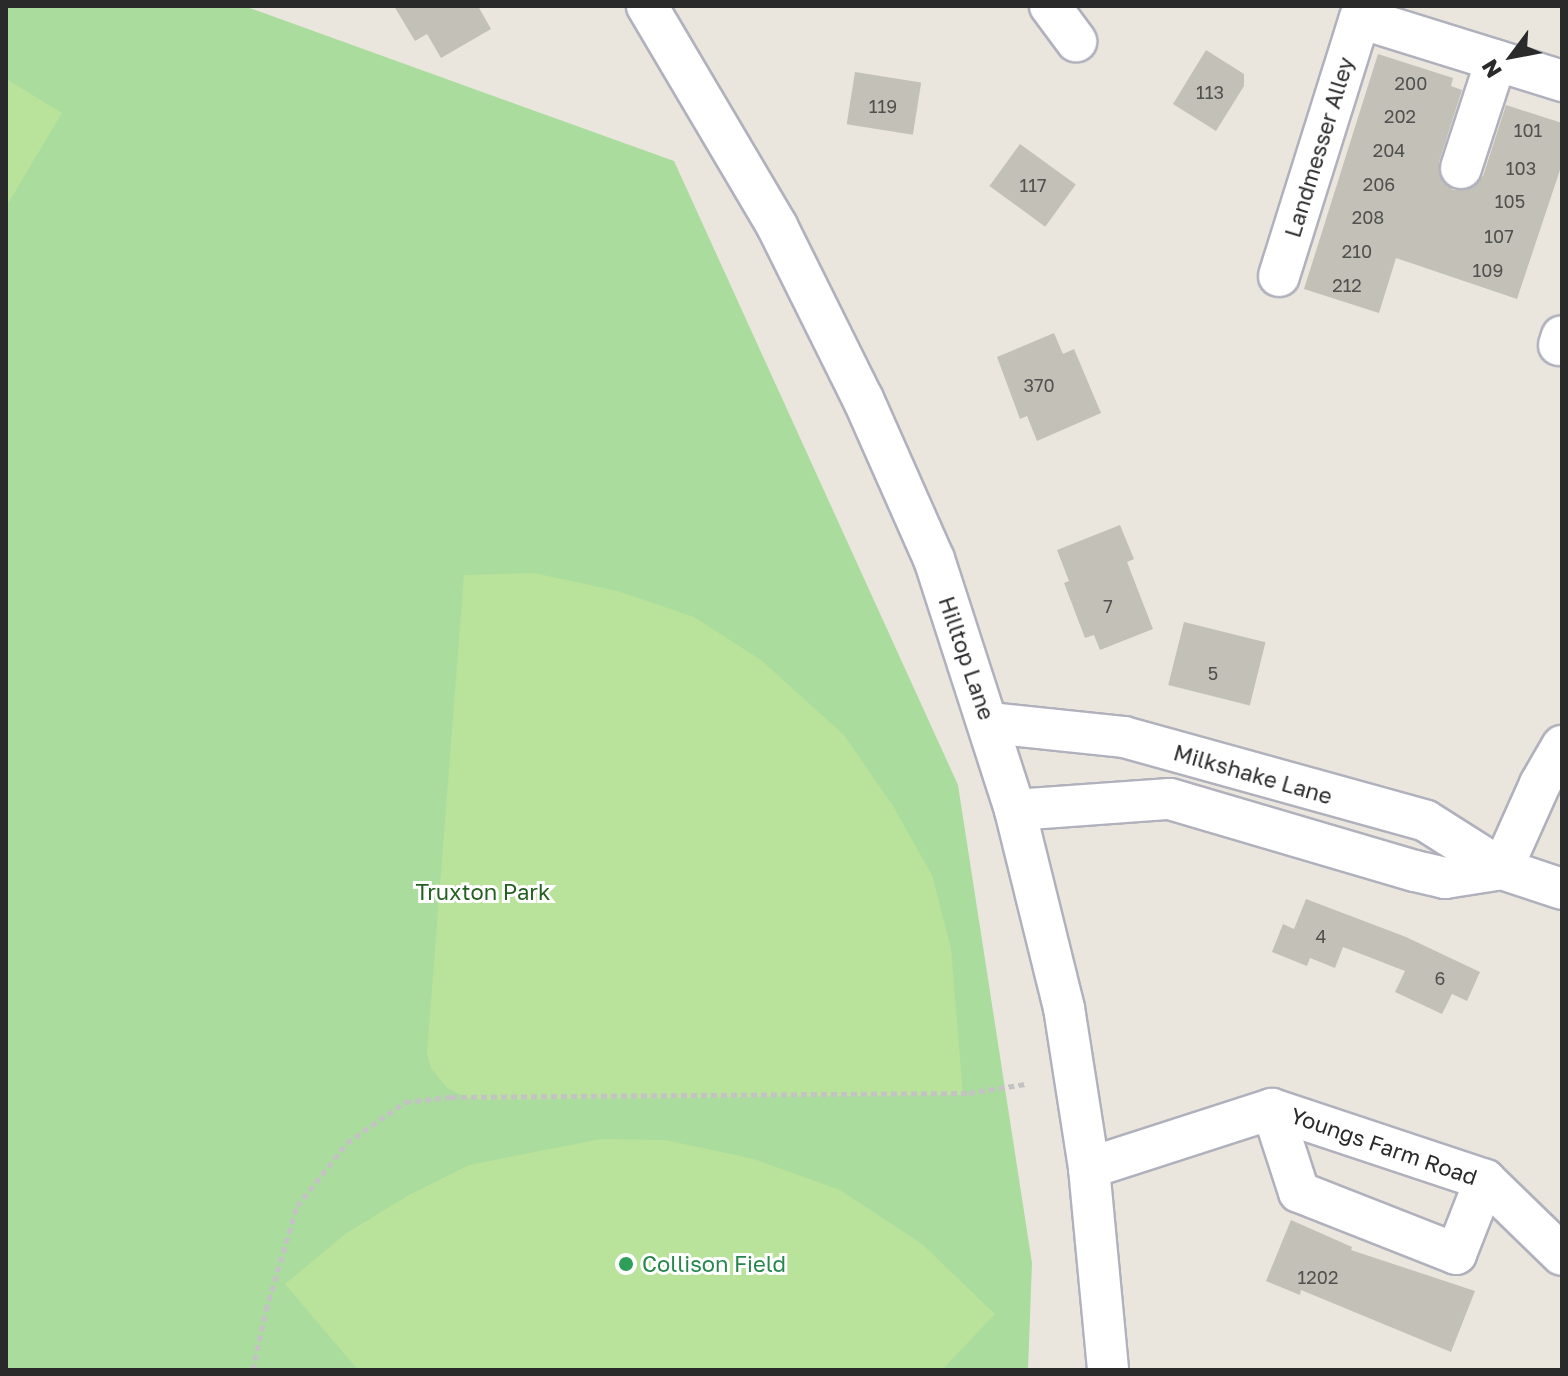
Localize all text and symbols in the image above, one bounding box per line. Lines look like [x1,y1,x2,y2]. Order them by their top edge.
north arrow [1472,16,1552,96]
street label: Landmesser Alley [1279,54,1359,240]
text: N [1475,55,1507,83]
house number: 200 [1395,72,1427,94]
house number: 113 [1196,81,1224,103]
house number: 119 [869,95,897,117]
house number: 202 [1384,105,1416,127]
house number: 101 [1514,119,1542,141]
house number: 204 [1373,139,1405,161]
house number: 103 [1506,157,1536,179]
house number: 206 [1363,173,1395,195]
house number: 117 [1020,174,1046,196]
house number: 105 [1495,190,1525,212]
house number: 208 [1352,206,1384,228]
house number: 107 [1484,225,1514,247]
house number: 210 [1342,240,1372,262]
house number: 109 [1473,259,1503,281]
house number: 212 [1332,274,1362,296]
house number: 370 [1023,374,1055,396]
street label: Hilltop Lane [934,593,1000,723]
house number: 7 [1103,595,1113,617]
house number: 5 [1208,662,1218,684]
street label: Milkshake Lane [1171,739,1335,809]
park label: Truxton Park [416,879,550,905]
house number: 4 [1316,925,1326,947]
house number: 6 [1435,967,1445,989]
street label: Youngs Farm Road [1287,1102,1481,1190]
place label: Collison Field [642,1251,786,1277]
marker: Collison Field [617,1255,635,1273]
house number: 1202 [1298,1266,1338,1288]

